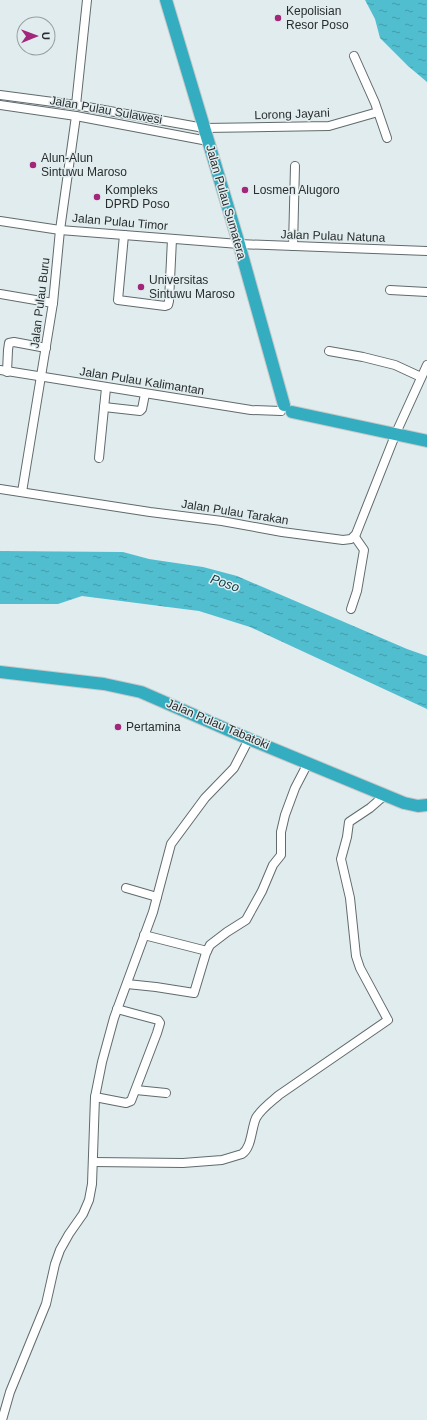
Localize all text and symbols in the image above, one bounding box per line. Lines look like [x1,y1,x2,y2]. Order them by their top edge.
place label: Kepolisian Resor Poso [286,4,349,32]
marker: Kepolisian Resor Poso [273,13,283,23]
north arrow [16,16,56,56]
text: U [40,32,52,40]
street label: Jalan Pulau Sulawesi [49,93,163,127]
street label: Lorong Jayani [254,106,330,122]
street label: Jalan Pulau Sumatera [203,143,249,261]
place label: Alun-Alun Sintuwu Maroso [41,151,127,179]
marker: Alun-Alun Sintuwu Maroso [28,160,38,170]
place label: Kompleks DPRD Poso [105,183,170,211]
place label: Losmen Alugoro [253,183,340,197]
marker: Losmen Alugoro [240,185,250,195]
marker: Kompleks DPRD Poso [92,192,102,202]
street label: Jalan Pulau Timor [72,211,168,233]
street label: Jalan Pulau Natuna [280,227,386,245]
street label: Jalan Pulau Buru [27,257,53,349]
place label: Universitas Sintuwu Maroso [149,273,235,301]
marker: Universitas Sintuwu Maroso [136,282,146,292]
street label: Jalan Pulau Kalimantan [79,364,205,398]
street label: Jalan Pulau Tarakan [180,497,290,527]
water label: Poso [209,571,241,595]
street label: Jalan Pulau Tabatoki [164,696,272,752]
place label: Pertamina [126,720,181,734]
marker: Pertamina [113,722,123,732]

